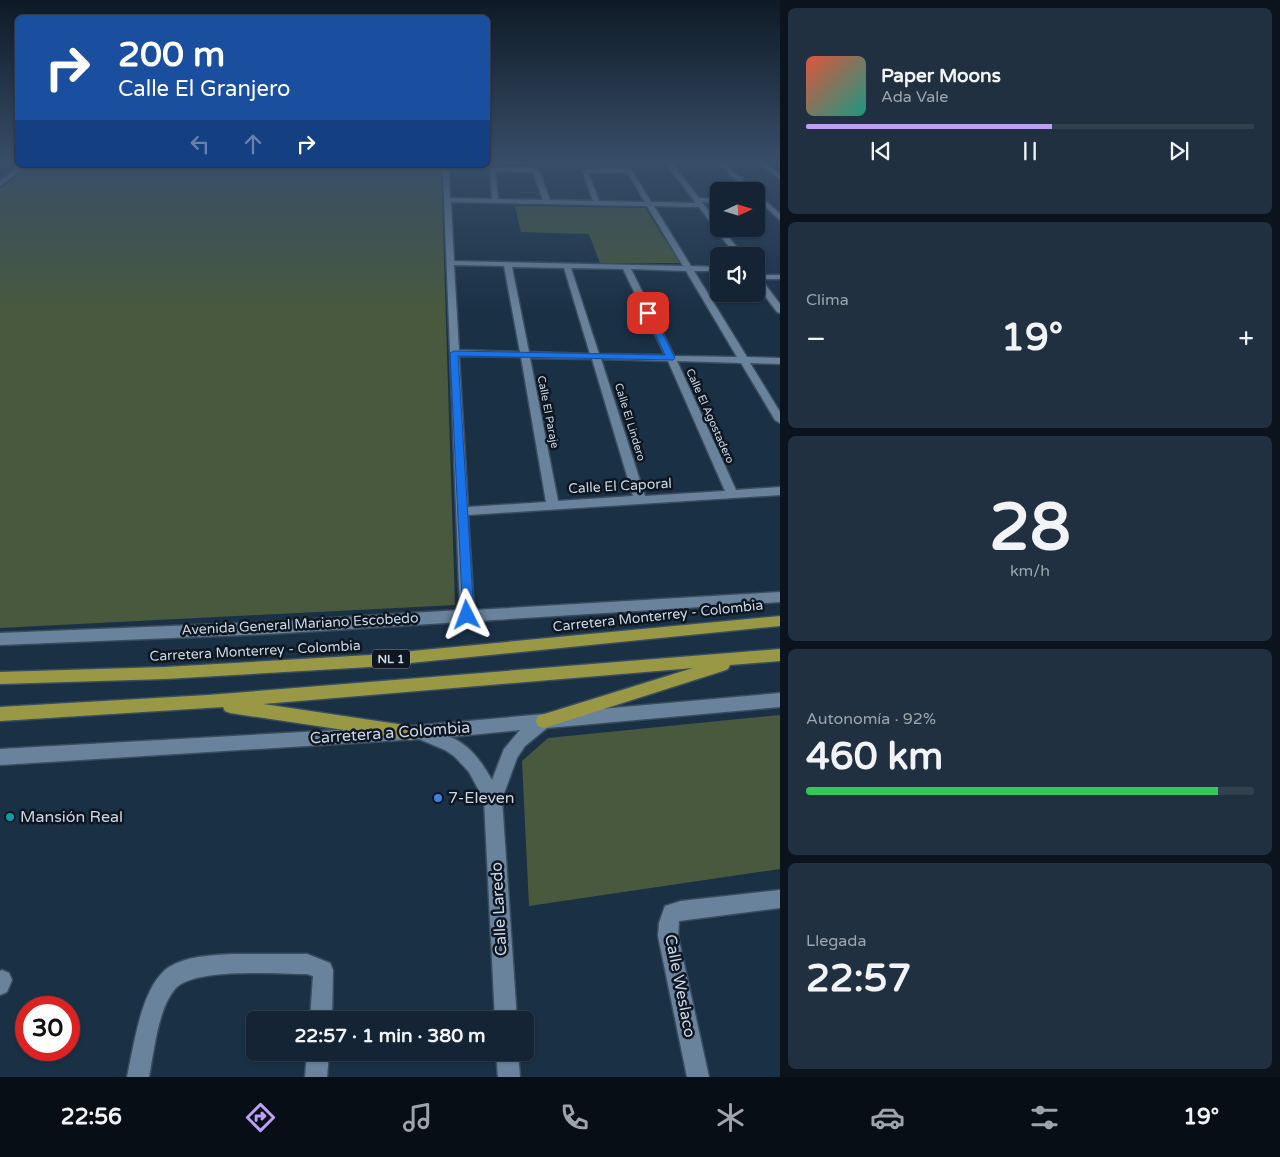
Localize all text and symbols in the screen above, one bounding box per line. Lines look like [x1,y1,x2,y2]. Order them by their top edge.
text: 200 m [118,34,225,76]
icon: right [35,35,100,100]
text: Paper Moons [881,65,1001,87]
text: Calle El Granjero [118,76,290,102]
text: Ada Vale [881,87,948,107]
icon: left [186,130,214,158]
icon: ahead [239,130,267,158]
icon: right [292,130,320,158]
icon: previous [867,137,895,165]
icon: pause [1016,137,1044,165]
icon: next [1165,137,1193,165]
north arrow [710,182,765,238]
map controls [710,182,765,302]
button: sound [710,247,765,302]
text: Clima [806,290,849,310]
pin [627,292,669,334]
icon: arrive [634,299,662,327]
text: 19° [1001,315,1063,361]
text: − [806,322,826,356]
text: + [1238,322,1254,356]
street label: Calle El Agostadero [683,367,737,466]
street label: Calle El Paraje [535,375,561,449]
street label: Calle El Lindero [612,382,648,463]
street label: Calle El Caporal [568,475,672,497]
text: 28 [989,489,1071,568]
text: km/h [1010,561,1050,581]
position arrow [440,588,492,640]
street label: Carretera Monterrey - Colombia [552,596,764,636]
street label: Avenida General Mariano Escobedo [181,609,419,639]
street label: Carretera Monterrey - Colombia [149,637,361,665]
road number: NL 1 [372,650,410,669]
text: Autonomía · 92% [806,709,936,729]
street label: Carretera a Colombia [309,717,471,749]
text: 460 km [806,734,943,780]
place label: 7-Eleven [448,788,515,808]
marker: 7-Eleven [432,792,444,804]
place label: Mansión Real [20,807,123,827]
marker: Mansión Real [4,811,16,823]
street label: Calle Laredo [487,861,511,957]
text: Llegada [806,931,866,951]
street label: Calle Weslaco [660,933,700,1039]
text: 22:57 [806,956,911,1002]
speed limit sign: 30 [15,996,80,1061]
text: 22:57 · 1 min · 380 m [294,1025,486,1047]
icon: directions [243,1100,278,1135]
icon: music [400,1100,435,1135]
icon: phone [557,1100,592,1135]
icon: climate [713,1100,748,1135]
icon: car [870,1100,905,1135]
icon: filters [1027,1100,1062,1135]
text: 22:56 [61,1104,122,1130]
text: 19° [1183,1104,1219,1130]

